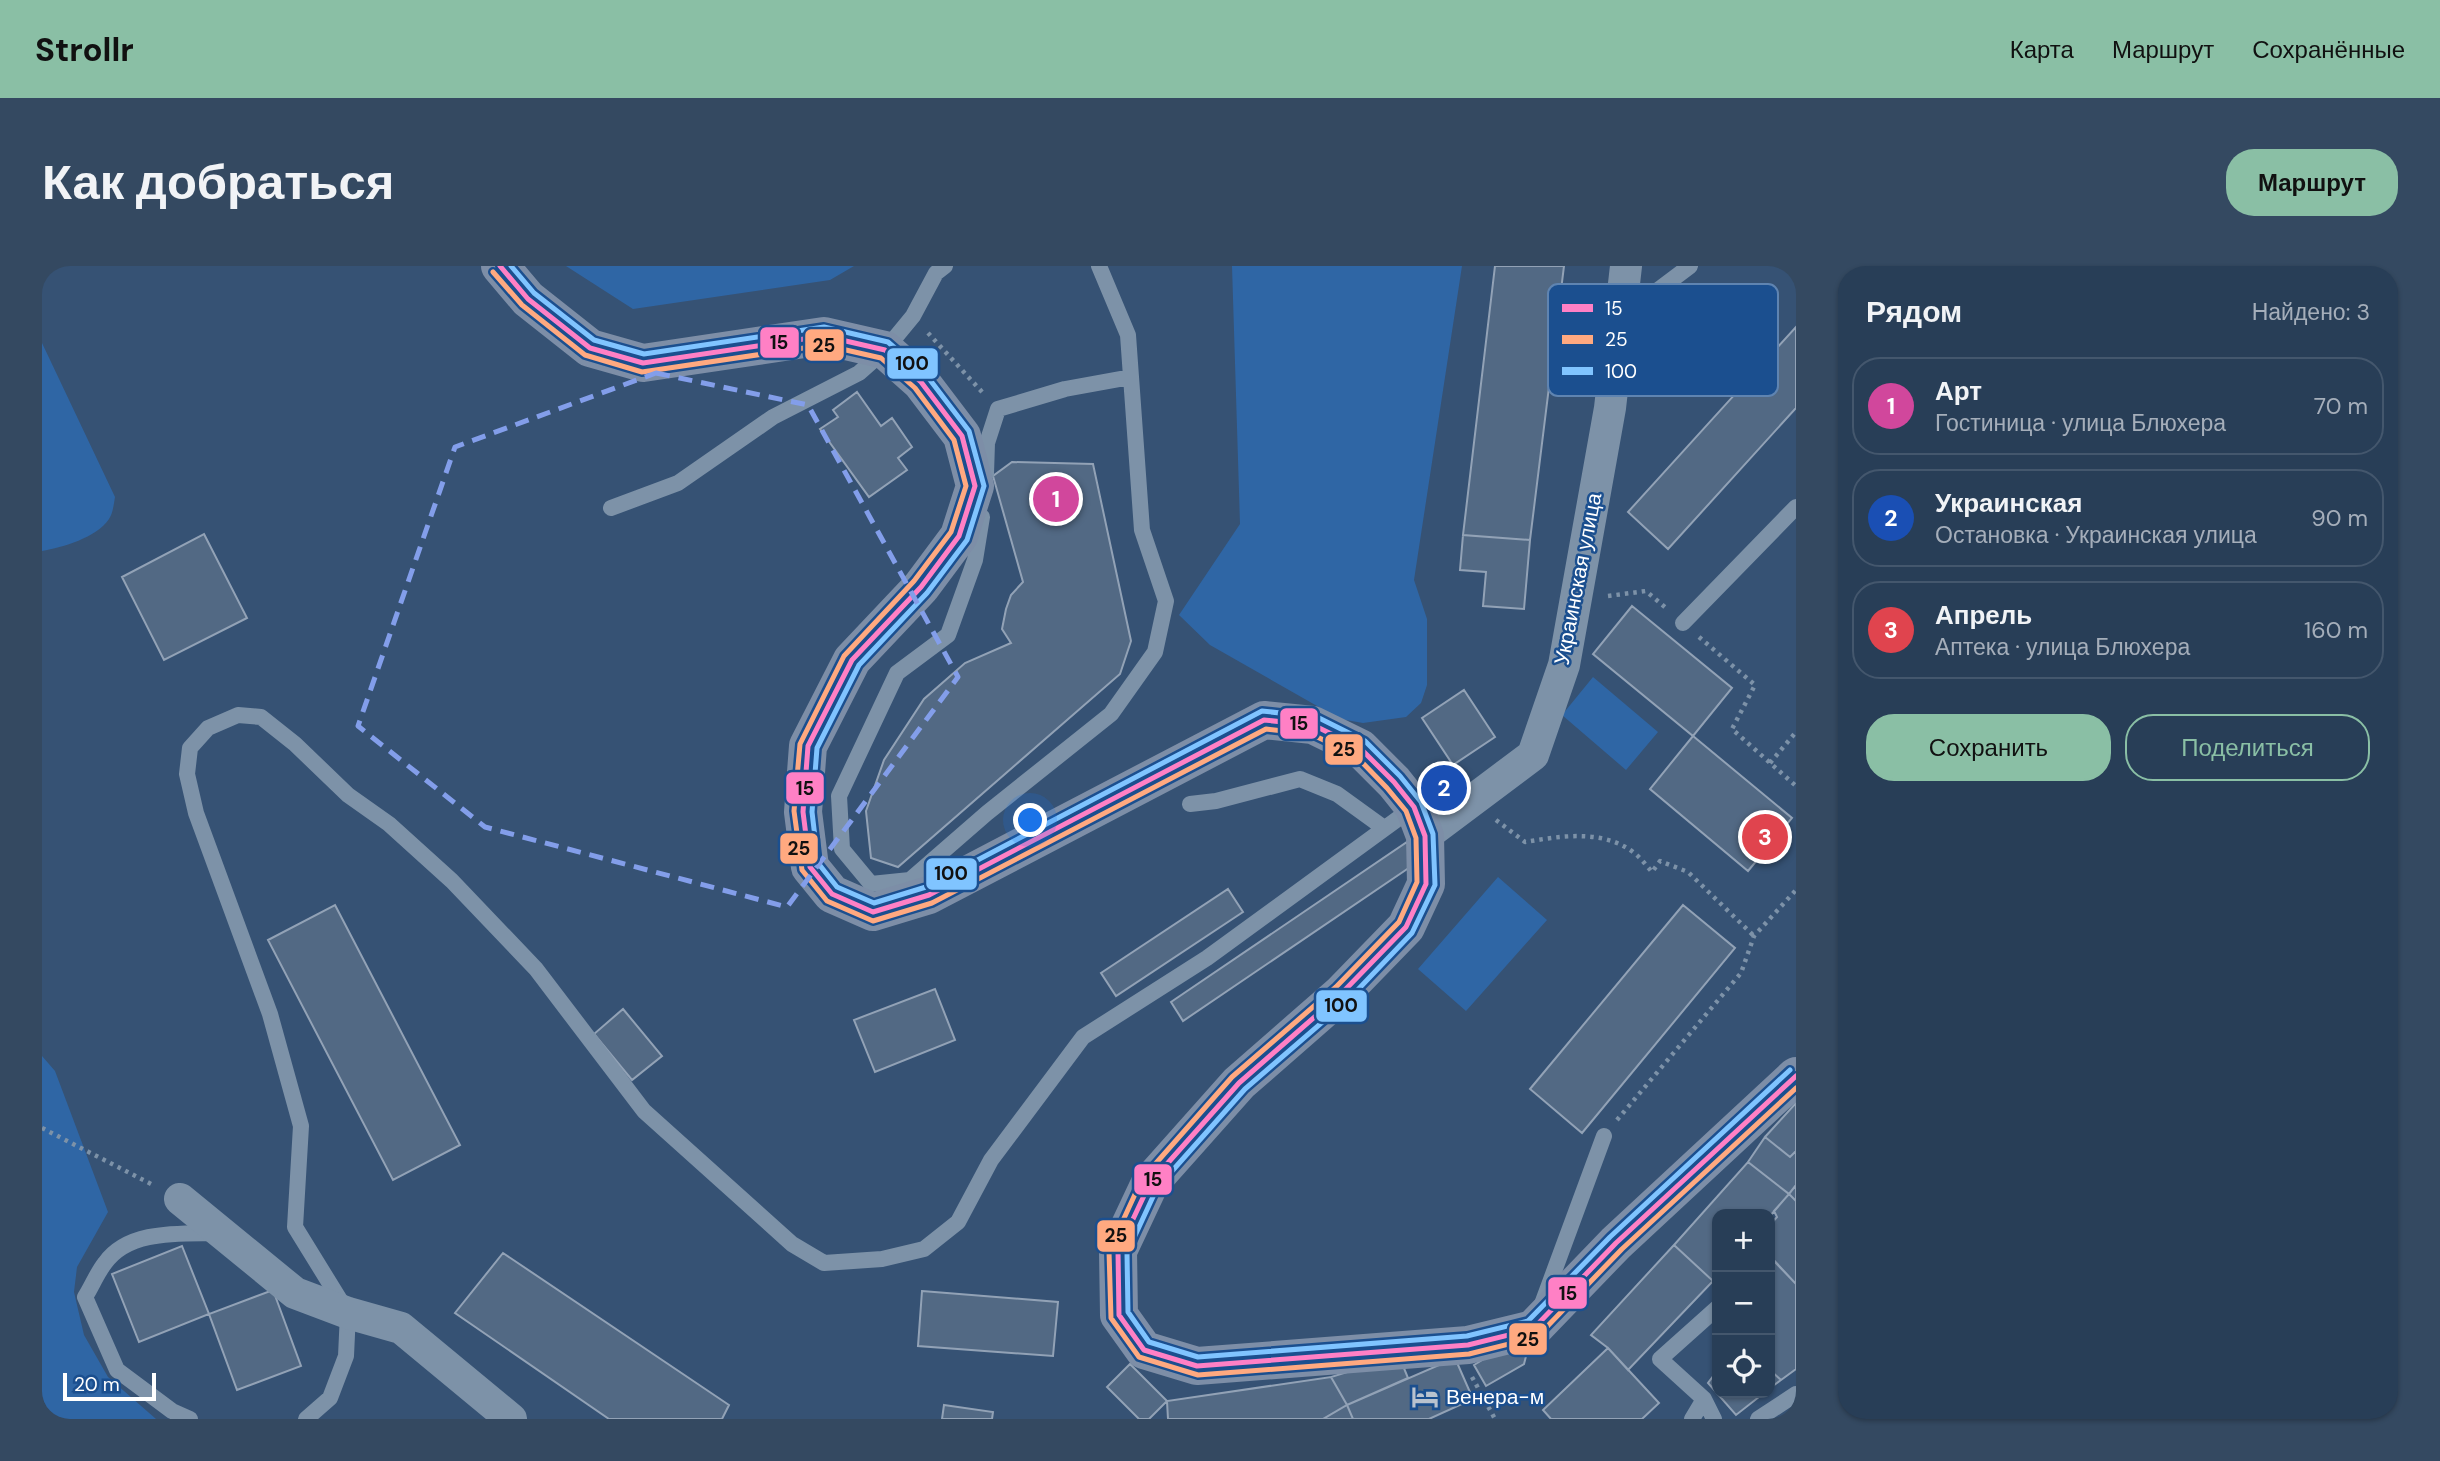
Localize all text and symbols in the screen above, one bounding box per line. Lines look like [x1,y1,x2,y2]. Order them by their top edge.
text: Strollr [35,28,134,71]
text: Карта [2010,34,2074,65]
text: Маршрут [2112,34,2214,65]
text: Сохранённые [2252,34,2405,65]
button: Маршрут [2226,149,2398,216]
text: Как добраться [42,150,394,214]
legend [1548,284,1778,396]
text: Рядом [1866,292,1962,331]
text: 15 [1605,296,1623,321]
text: Найдено: 3 [2252,297,2370,327]
line badge: 15 [759,326,800,359]
text: 25 [1605,327,1628,352]
line badge: 25 [804,328,845,362]
text: 15 [770,330,788,355]
text: 25 [813,333,835,358]
line badge: 100 [886,347,939,380]
text: 100 [895,351,929,376]
text: 100 [1605,359,1637,384]
text: Арт [1935,374,1982,408]
text: 1 [1887,391,1895,421]
text: 70 m [2314,391,2368,421]
text: Гостиница · улица Блюхера [1935,408,2226,438]
pin: 1 [1033,473,1079,525]
text: Украинская [1935,486,2082,520]
street label: Украинская улица [1548,490,1608,667]
text: 2 [1884,503,1898,533]
text: 90 m [2311,503,2368,533]
text: Остановка · Украинская улица [1935,520,2257,550]
text: Апрель [1935,598,2032,632]
text: 3 [1884,615,1898,645]
text: 160 m [2304,615,2368,645]
text: Аптека · улица Блюхера [1935,632,2190,662]
line badge: 15 [1279,707,1319,740]
text: 15 [1290,711,1308,736]
button: Сохранить [1866,714,2111,781]
button: Поделиться [2125,714,2370,781]
line badge: 25 [1324,733,1364,766]
text: 25 [1333,737,1355,762]
pin: 2 [1421,762,1467,814]
line badge: 15 [785,771,825,805]
text: 15 [796,776,814,801]
your location [1013,803,1047,837]
pin: 3 [1742,811,1788,863]
line badge: 25 [779,832,819,865]
text: 25 [788,836,810,861]
line badge: 100 [925,857,978,891]
text: 100 [934,861,968,886]
line badge: 100 [1315,989,1368,1023]
text: 100 [1324,993,1358,1018]
line badge: 15 [1133,1163,1173,1196]
text: 15 [1144,1167,1162,1192]
map controls [1712,1209,1775,1398]
button: + [1712,1209,1775,1272]
line badge: 25 [1096,1219,1136,1253]
text: 25 [1105,1223,1127,1248]
button: − [1712,1272,1775,1335]
line badge: 15 [1547,1276,1588,1310]
text: 15 [1559,1281,1577,1306]
line badge: 25 [1508,1322,1548,1356]
text: 25 [1517,1327,1539,1352]
button: locate [1712,1335,1775,1398]
scale bar [63,1370,156,1402]
text: 20 m [74,1372,120,1397]
hotel icon: Венера-м [1410,1382,1440,1412]
place label: Венера-м [1446,1383,1544,1411]

